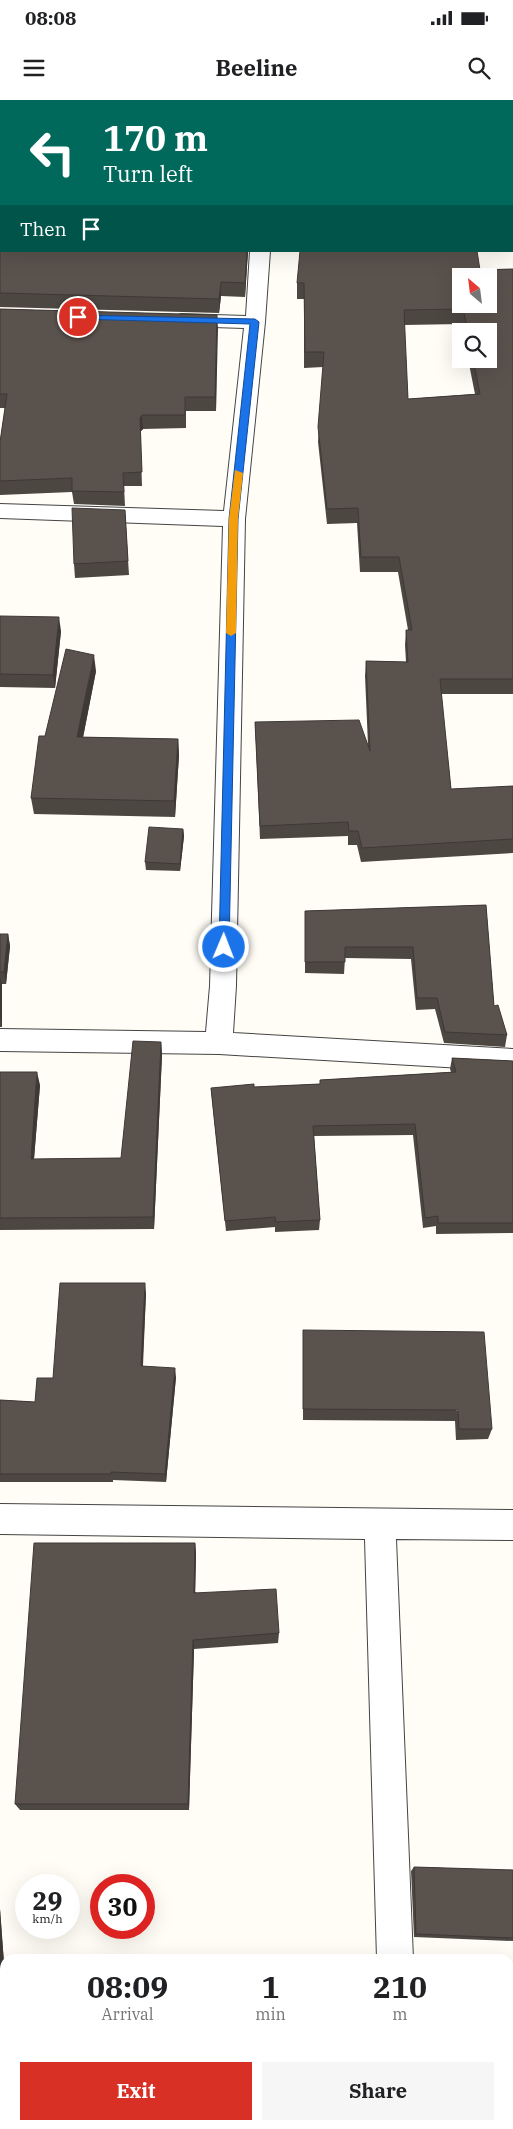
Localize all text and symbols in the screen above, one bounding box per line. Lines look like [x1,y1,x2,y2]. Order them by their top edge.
text: 08:08 [25,6,76,30]
text: Beeline [216,53,297,82]
icon: menu [20,54,48,82]
icon: search [465,54,493,82]
text: 170 m [103,115,208,161]
icon: left [20,120,85,185]
text: Turn left [103,159,193,188]
icon: arrive [77,215,105,243]
text: Then [20,217,67,241]
north arrow [452,268,498,312]
map controls [452,268,497,368]
pin [57,296,99,338]
icon: arrive [64,303,92,331]
button: search [452,323,497,368]
position arrow [197,920,249,972]
speed limit sign: 30 [90,1874,155,1939]
text: 29 [32,1884,63,1917]
text: km/h [32,1911,63,1926]
text: 08:09 [87,1967,168,2006]
text: 1 [262,1967,280,2006]
text: 210 [373,1967,427,2006]
text: Arrival [102,2004,154,2024]
text: min [255,2004,286,2024]
text: m [392,2004,408,2024]
button: Exit [20,2062,252,2120]
button: Share [262,2062,494,2120]

